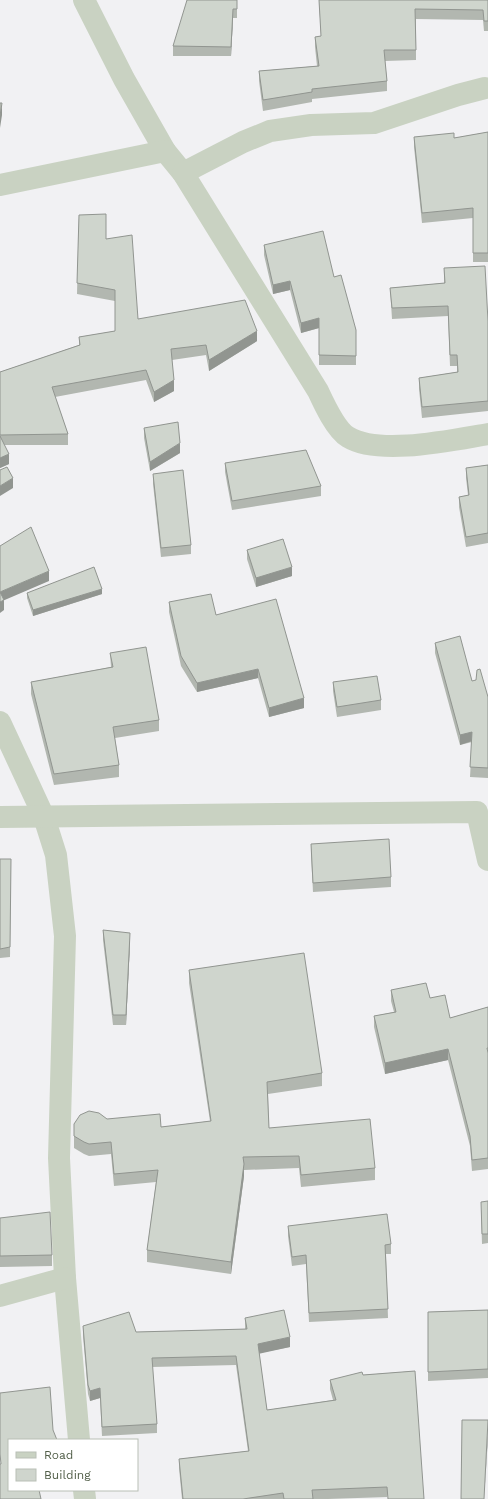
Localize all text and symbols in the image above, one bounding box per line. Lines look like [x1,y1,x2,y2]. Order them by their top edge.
legend [8,1439,138,1491]
text: Road [44,1448,73,1462]
text: Building [44,1468,91,1482]

